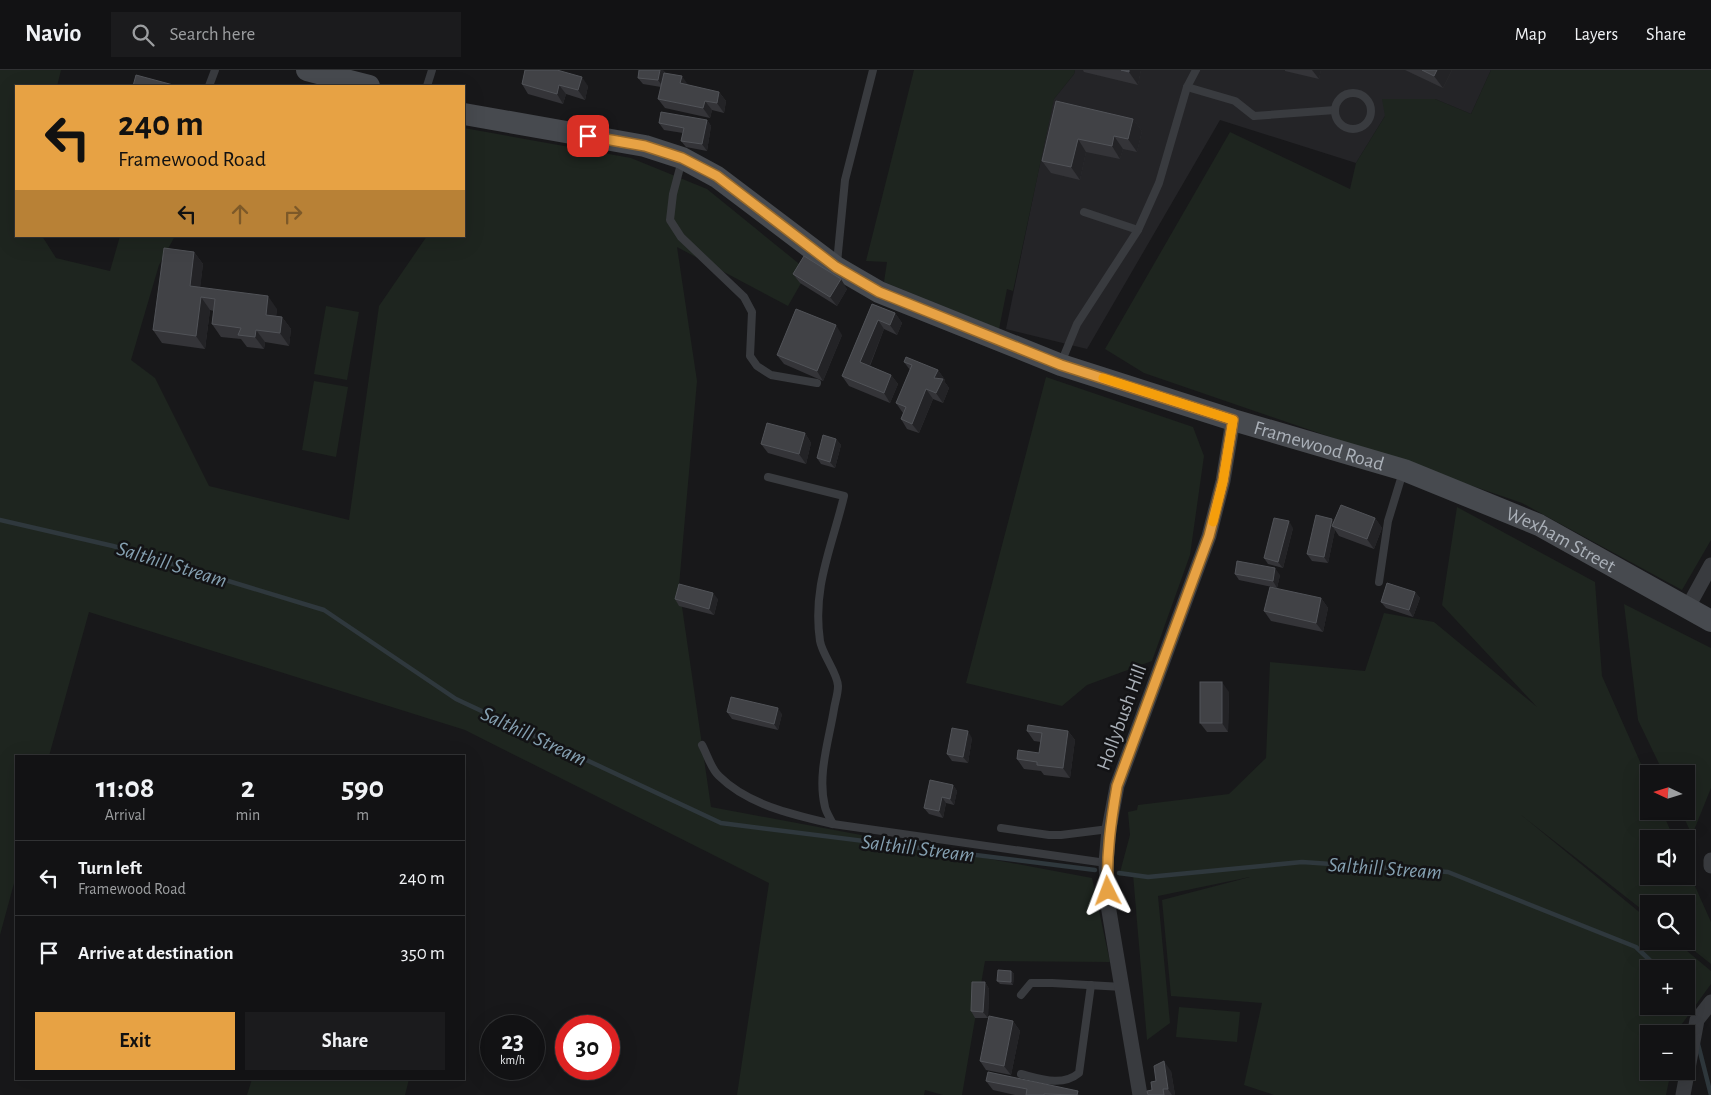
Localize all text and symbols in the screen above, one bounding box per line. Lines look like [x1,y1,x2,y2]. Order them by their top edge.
search box [111,12,461,57]
icon: search [129,21,157,49]
text: Navio [25,22,81,46]
text: Search here [169,25,255,44]
text: Map [1515,26,1546,44]
text: Layers [1574,26,1618,44]
text: Share [1646,26,1686,44]
icon: left [35,105,100,170]
text: 240 m [118,107,204,142]
pin [567,115,609,157]
icon: arrive [574,122,602,150]
text: Framewood Road [118,148,266,170]
icon: left [173,200,201,228]
icon: ahead [226,200,254,228]
icon: right [279,200,307,228]
street label: Framewood Road [1251,418,1386,475]
street label: Wexham Street [1503,504,1619,577]
water label: Salthill Stream [114,538,229,591]
street label: Hollybush Hill [1093,662,1150,773]
water label: Salthill Stream [478,703,590,770]
north arrow [1640,765,1695,820]
map controls [1640,765,1695,1080]
text: 11:08 [96,773,155,803]
text: 2 [241,773,255,803]
text: 590 [341,773,384,803]
text: Arrival [105,807,146,823]
text: min [235,807,260,823]
text: m [356,807,369,823]
button: sound [1640,830,1695,885]
water label: Salthill Stream [860,831,976,866]
water label: Salthill Stream [1328,854,1442,883]
text: Turn left [78,859,142,878]
icon: left [35,864,63,892]
position arrow [1081,864,1133,916]
text: 240 m [399,869,445,888]
text: Framewood Road [78,881,186,897]
button: search [1640,895,1695,950]
icon: arrive [35,939,63,967]
text: Arrive at destination [78,944,234,963]
text: 350 m [401,944,445,963]
button: + [1640,960,1695,1015]
button: Exit [35,1012,235,1070]
button: Share [245,1012,445,1070]
speed limit sign: 30 [555,1015,620,1080]
button: − [1640,1025,1695,1080]
text: 23 [501,1029,524,1054]
text: km/h [500,1054,525,1066]

